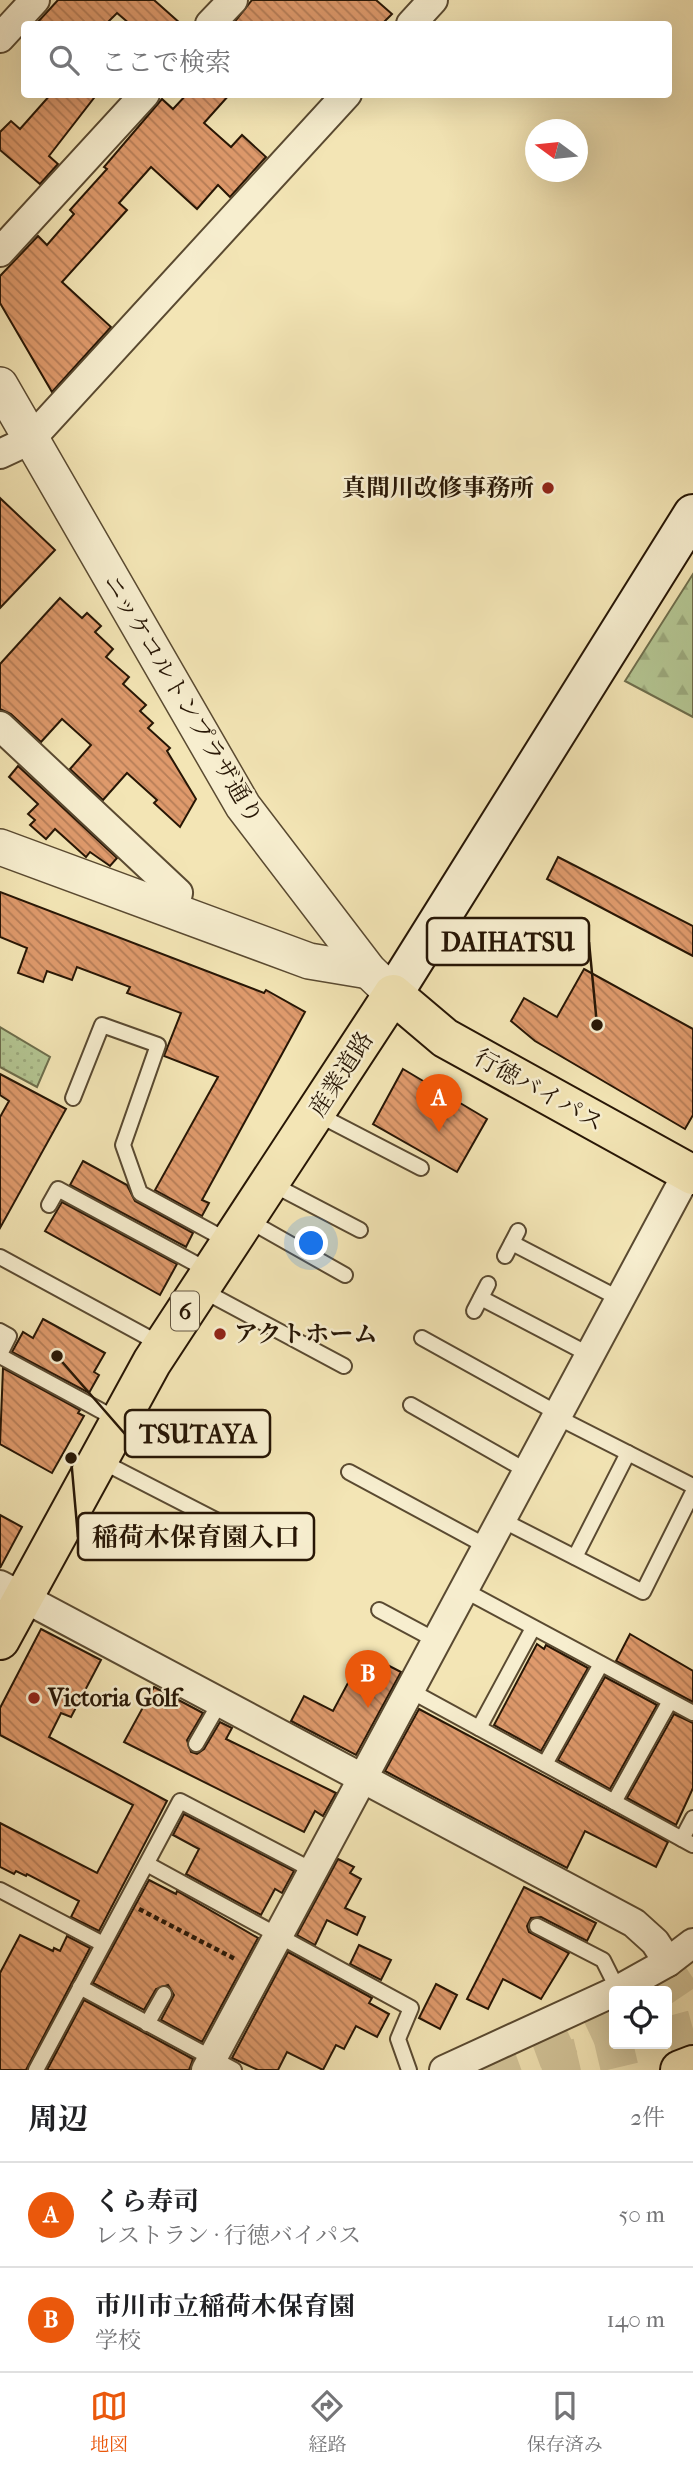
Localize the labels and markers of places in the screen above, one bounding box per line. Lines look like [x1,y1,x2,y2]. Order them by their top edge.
place label: 真間川改修事務所 [342,474,534,502]
marker: 真間川改修事務所 [540,480,556,496]
callout: DAIHATSU [427,918,589,965]
pin: A [416,1074,462,1132]
place label: アクトホーム [234,1320,377,1348]
marker: アクトホーム [212,1326,228,1342]
callout: TSUTAYA [125,1410,270,1457]
callout: 稲荷木保育園入口 [78,1513,314,1560]
pin: B [345,1650,391,1708]
place label: Victoria Golf [47,1684,184,1712]
marker: Victoria Golf [26,1690,42,1706]

